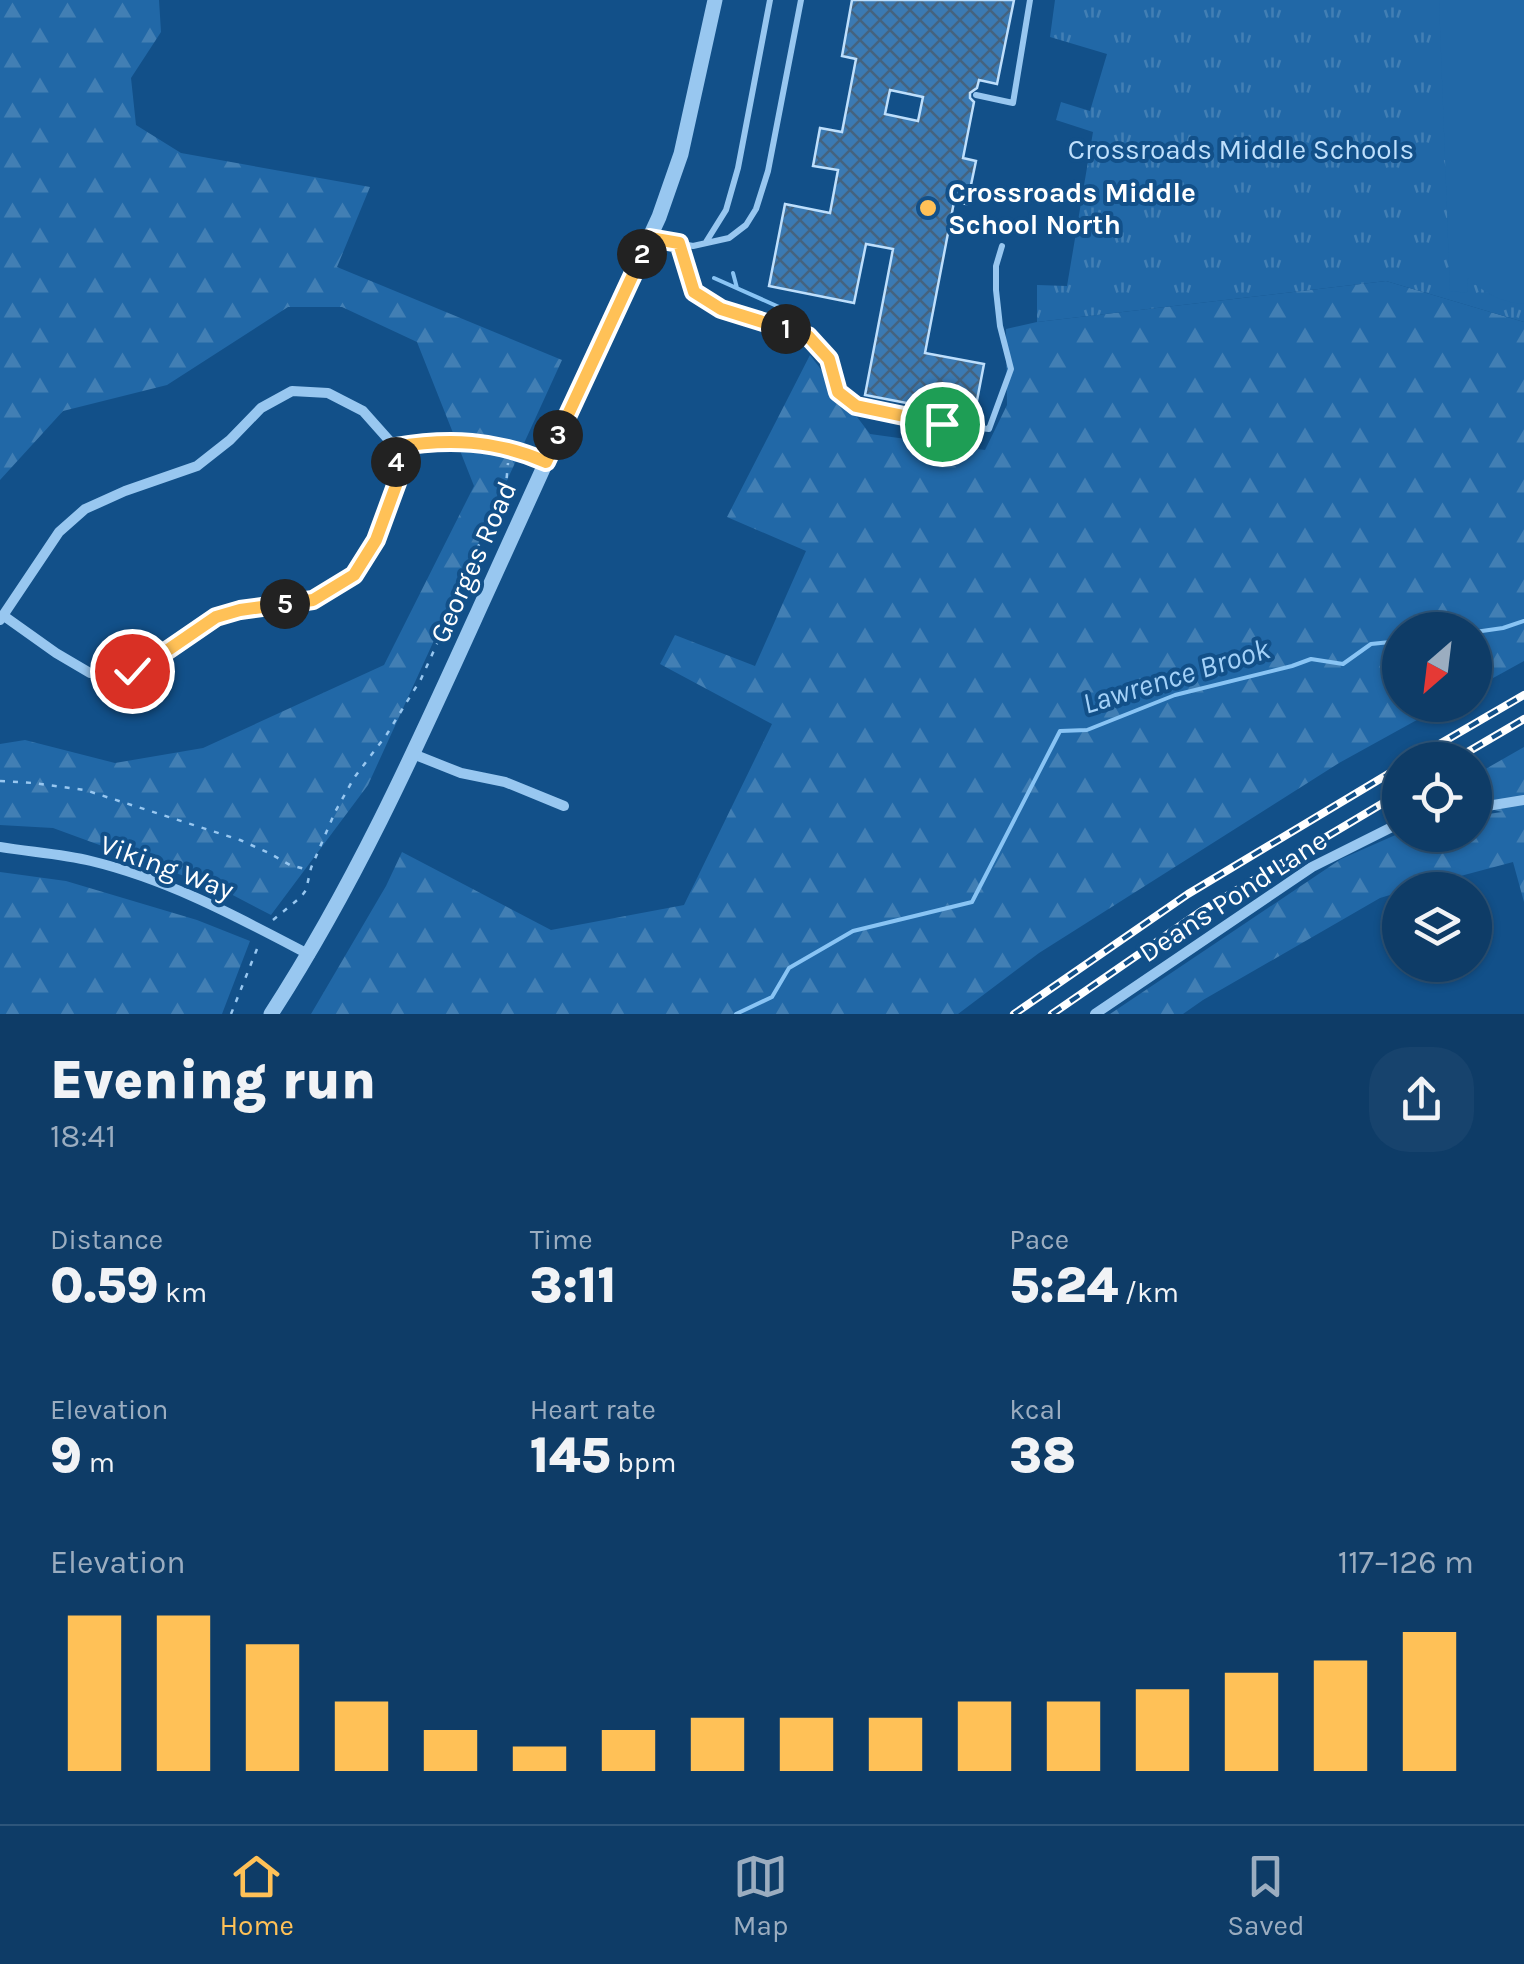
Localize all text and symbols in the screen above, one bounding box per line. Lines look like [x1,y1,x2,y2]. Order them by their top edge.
park label: Crossroads Middle Schools [1068,133,1414,166]
place label: Crossroads Middle School North [948,176,1196,241]
marker: Crossroads Middle School North [917,197,939,219]
pin: 2 [617,229,667,279]
text: 2 [634,237,650,270]
pin: 1 [761,304,811,354]
text: 1 [781,312,791,345]
pin [900,382,985,467]
icon: arrive [915,397,970,452]
pin: 3 [533,410,583,460]
text: 3 [549,418,567,451]
pin: 4 [371,437,421,487]
text: 4 [388,445,404,478]
street label: Georges Road [423,476,523,648]
pin: 5 [260,579,310,629]
text: 5 [277,587,293,620]
north arrow [1382,612,1492,722]
map controls [1382,612,1492,982]
pin [90,629,175,714]
water label: Lawrence Brook [1078,630,1275,722]
icon: check [105,644,160,699]
button: locate [1382,742,1492,852]
street label: Deans Pond Lane [1133,823,1333,969]
street label: Viking Way [96,828,238,906]
button: layers [1382,872,1492,982]
button: share [1369,1047,1474,1152]
text: Evening run [50,1048,376,1112]
text: 18:41 [50,1118,116,1155]
text: Distance [50,1223,163,1256]
text: Time [530,1223,593,1256]
text: Pace [1009,1223,1069,1256]
text: 0.59 [50,1256,158,1315]
text: 3:11 [530,1256,616,1315]
text: 5:24 [1009,1256,1118,1315]
text: km [158,1276,207,1309]
text: /km [1118,1276,1179,1309]
text: Elevation [50,1393,169,1426]
text: Heart rate [530,1393,656,1426]
text: kcal [1009,1393,1063,1426]
text: 9 [50,1426,82,1485]
text: 145 [530,1426,611,1485]
text: 38 [1009,1426,1076,1485]
text: m [82,1446,115,1479]
text: bpm [611,1446,676,1479]
text: Elevation [50,1544,185,1581]
text: 117–126 m [1338,1544,1474,1581]
tab: Home [219,1849,294,1942]
tab: Map [733,1849,788,1942]
tab: Saved [1227,1849,1305,1942]

